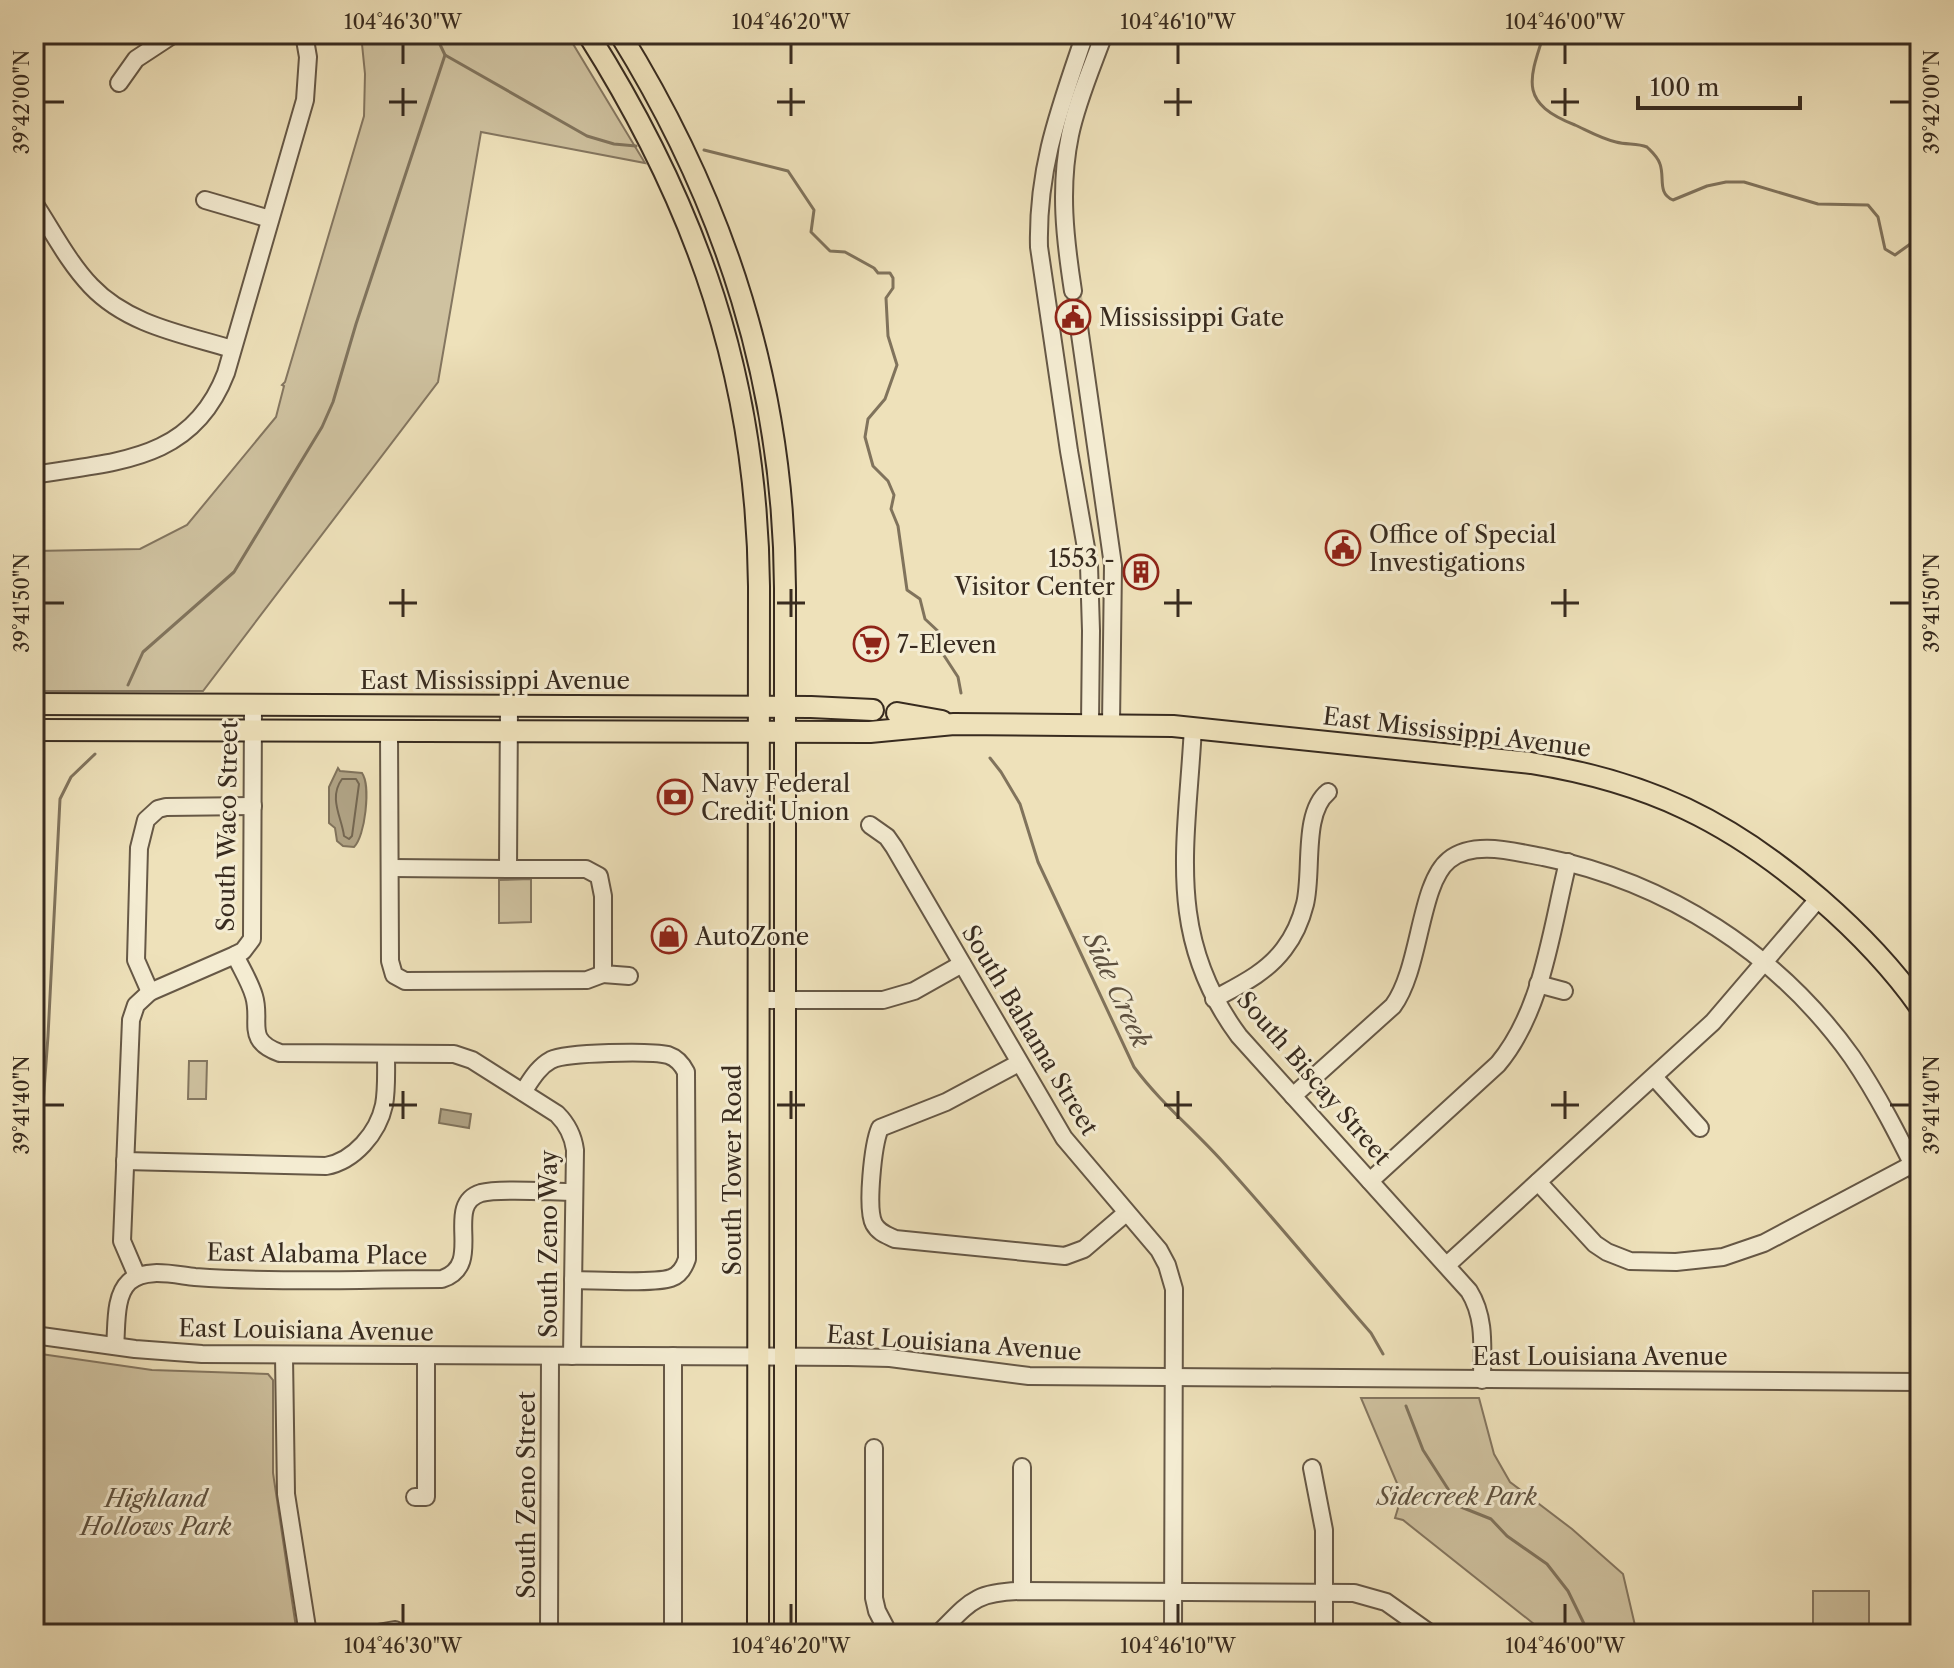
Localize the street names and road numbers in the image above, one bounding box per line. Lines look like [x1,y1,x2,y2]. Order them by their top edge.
street label: East Mississippi Avenue [360,666,630,695]
street label: East Mississippi Avenue [1321,701,1593,763]
street label: South Waco Street [211,720,243,932]
street label: South Bahama Street [956,920,1105,1141]
street label: South Biscay Street [1231,986,1397,1171]
street label: South Tower Road [718,1064,747,1275]
street label: South Zeno Way [534,1149,563,1338]
street label: East Alabama Place [206,1238,428,1270]
street label: East Louisiana Avenue [178,1313,434,1347]
street label: East Louisiana Avenue [826,1320,1082,1366]
street label: East Louisiana Avenue [1472,1342,1728,1371]
street label: South Zeno Street [512,1391,541,1599]

